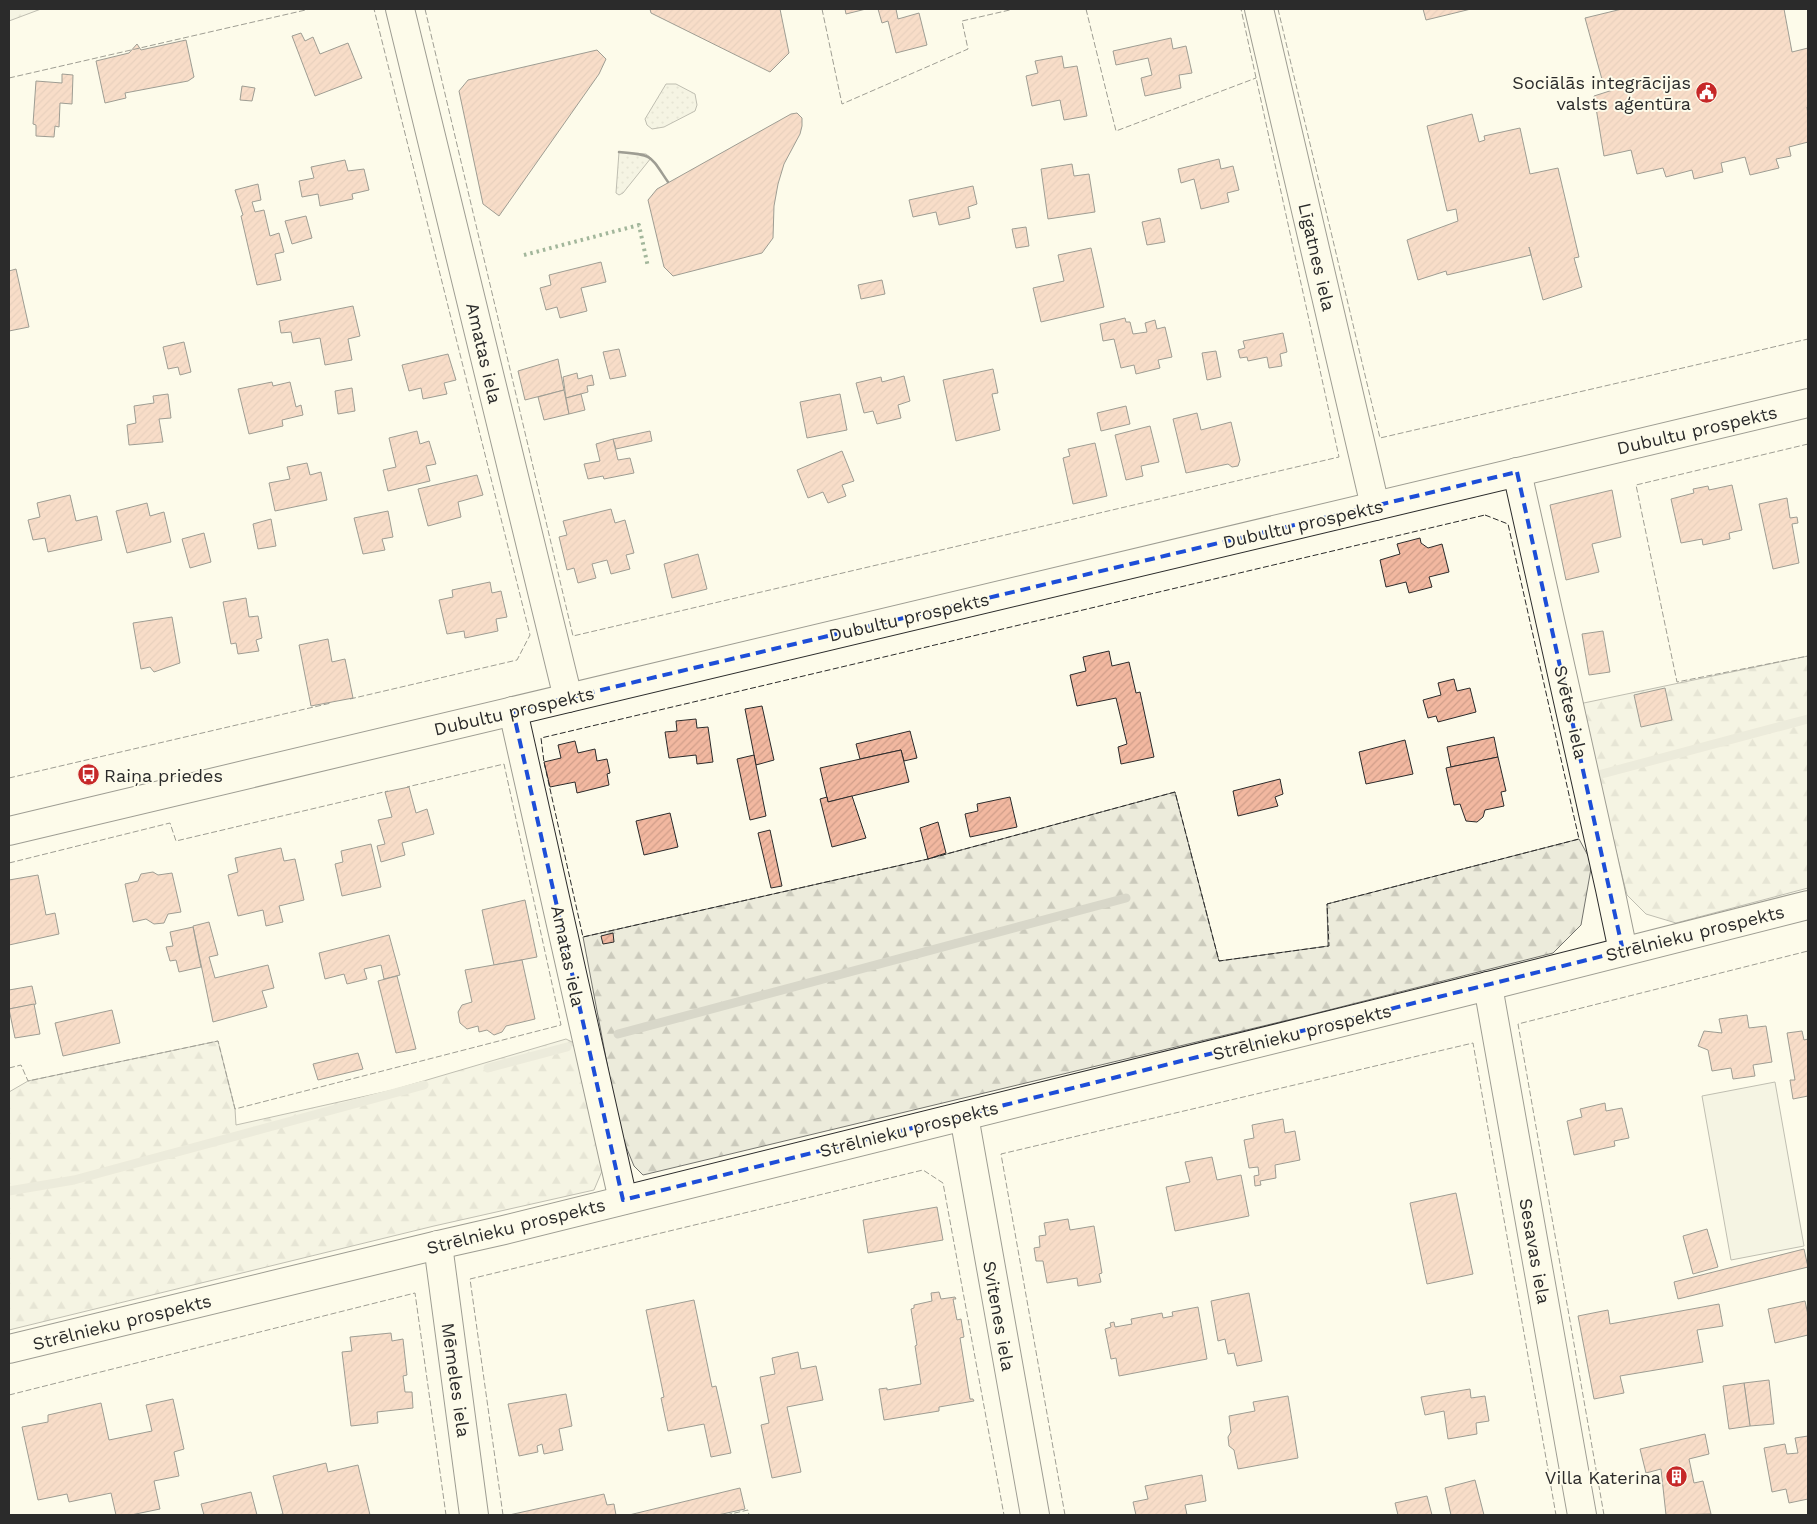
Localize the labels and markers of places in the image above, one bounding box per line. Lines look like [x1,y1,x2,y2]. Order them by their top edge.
place label: Sociālās integrācijas valsts aģentūra [1512,72,1691,114]
public building icon: Sociālās integrācijas valsts aģentūra [1695,80,1719,104]
bus stop icon: Raiņa priedes [76,763,100,787]
place label: Raiņa priedes [104,765,223,786]
building icon: Villa Katerina [1665,1465,1689,1489]
place label: Villa Katerina [1545,1467,1661,1488]

